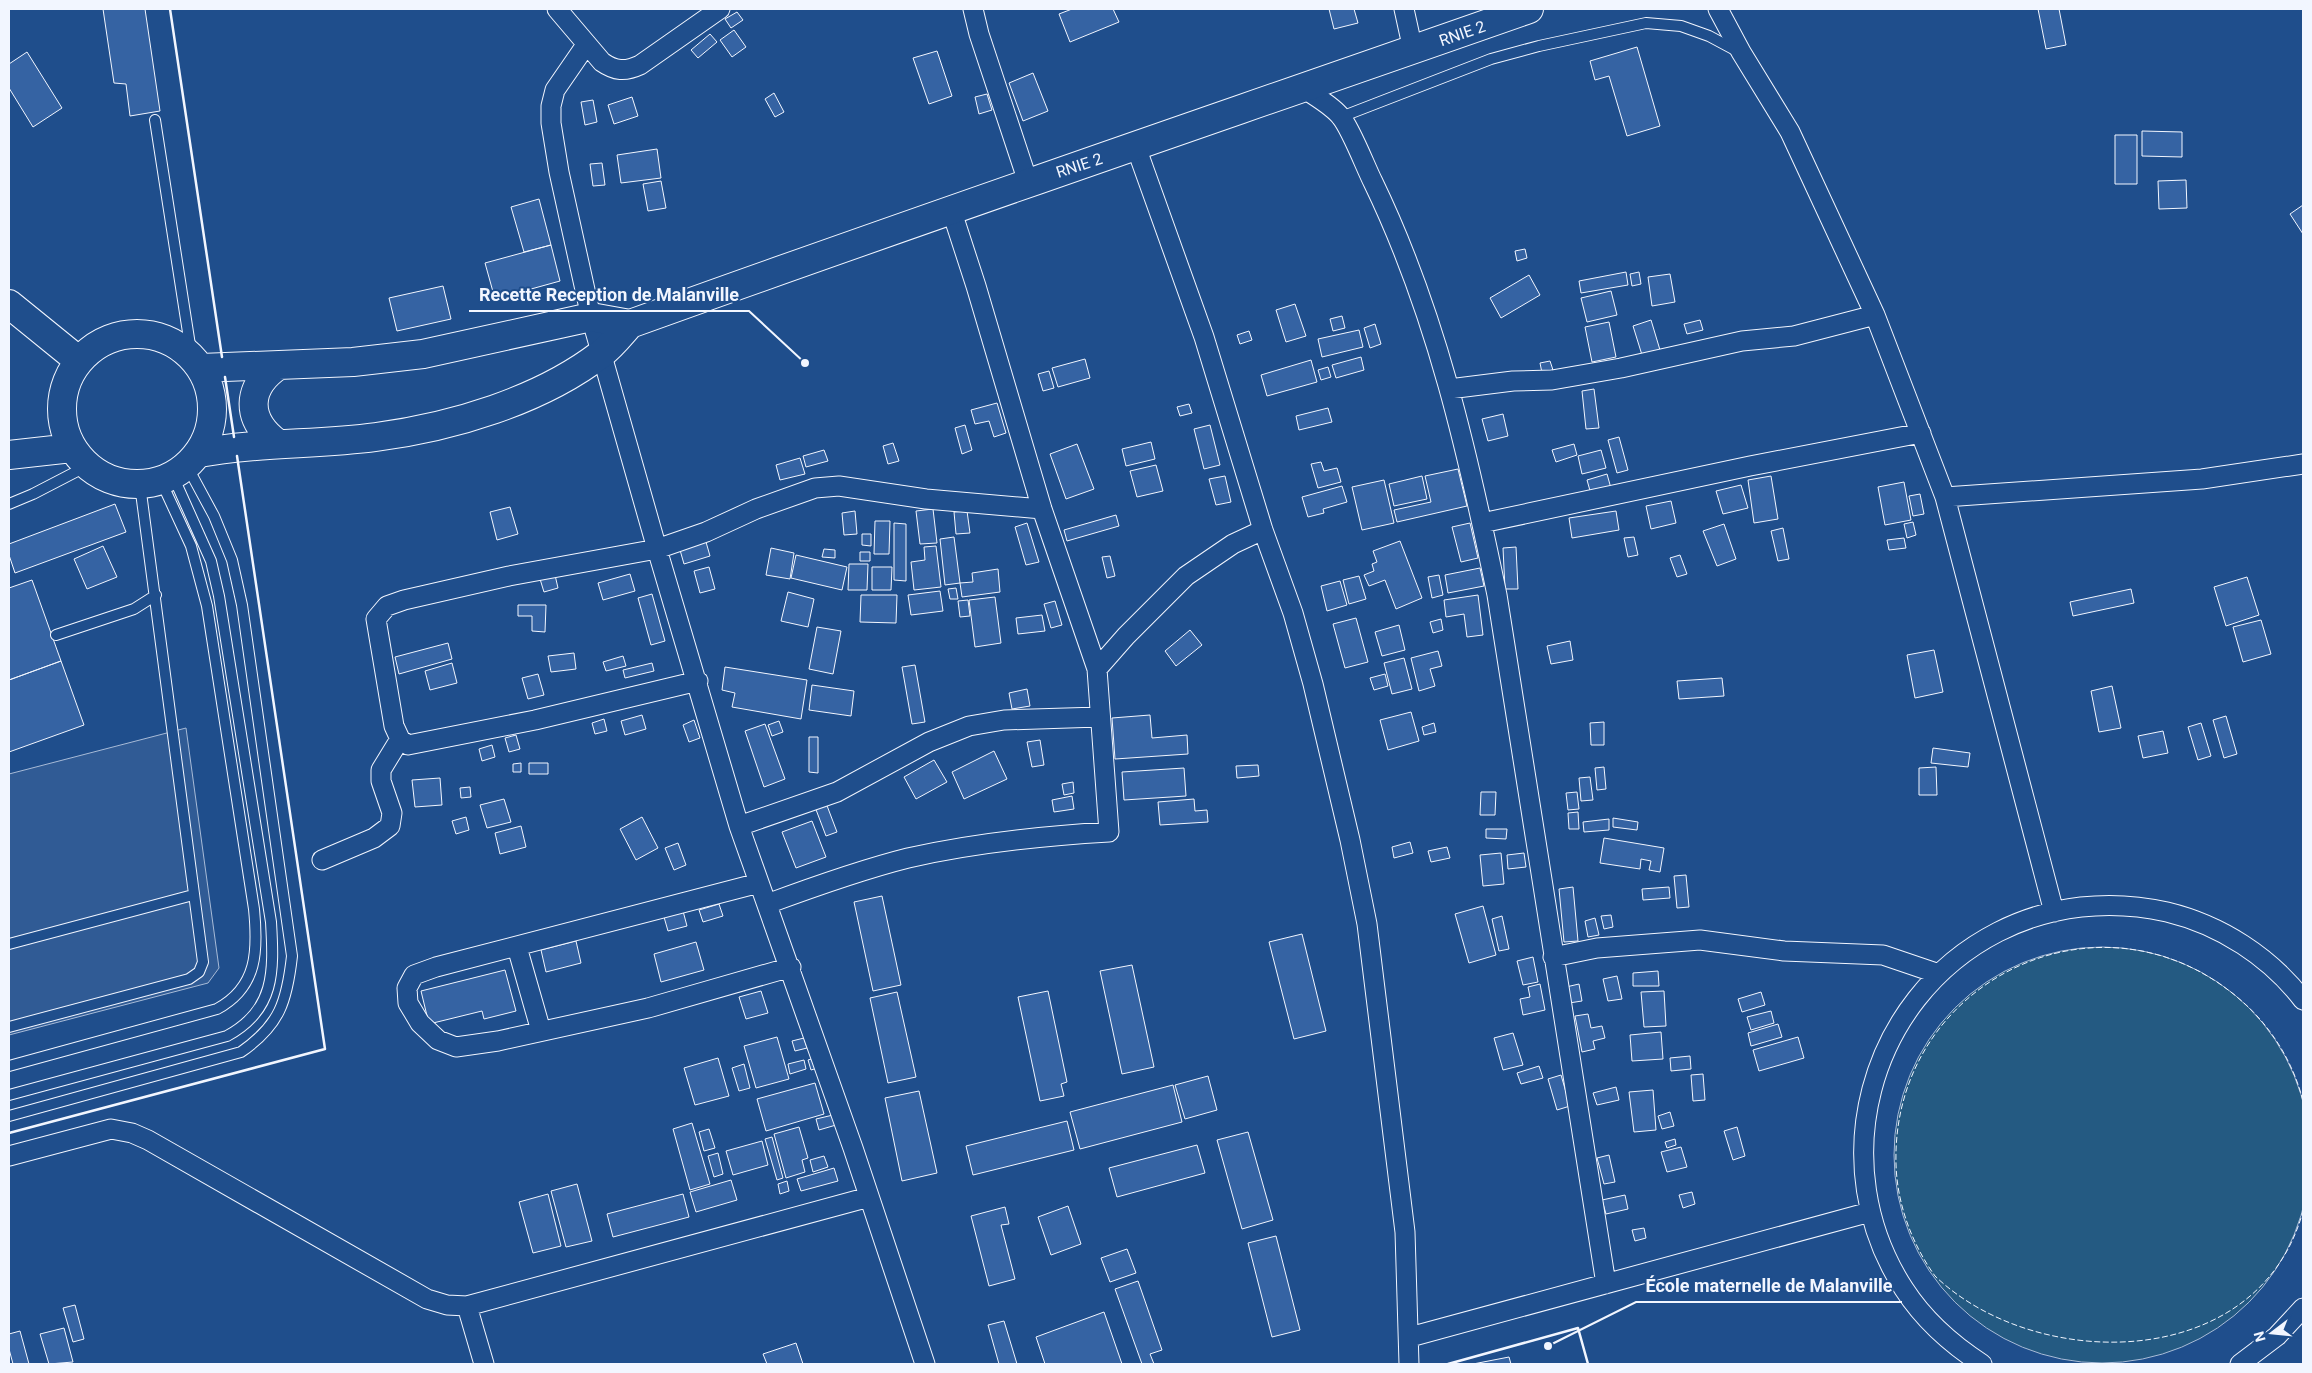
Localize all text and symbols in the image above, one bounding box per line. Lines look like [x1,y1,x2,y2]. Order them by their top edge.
street label: RNIE 2 [1437,17,1488,50]
street label: RNIE 2 [1054,149,1105,182]
callout: Recette Reception de Malanville [469,278,749,311]
text: Recette Reception de Malanville [479,284,739,305]
callout: École maternelle de Malanville [1636,1269,1902,1302]
text: École maternelle de Malanville [1646,1275,1893,1296]
north arrow [2247,1308,2297,1358]
text: N [2250,1330,2269,1344]

